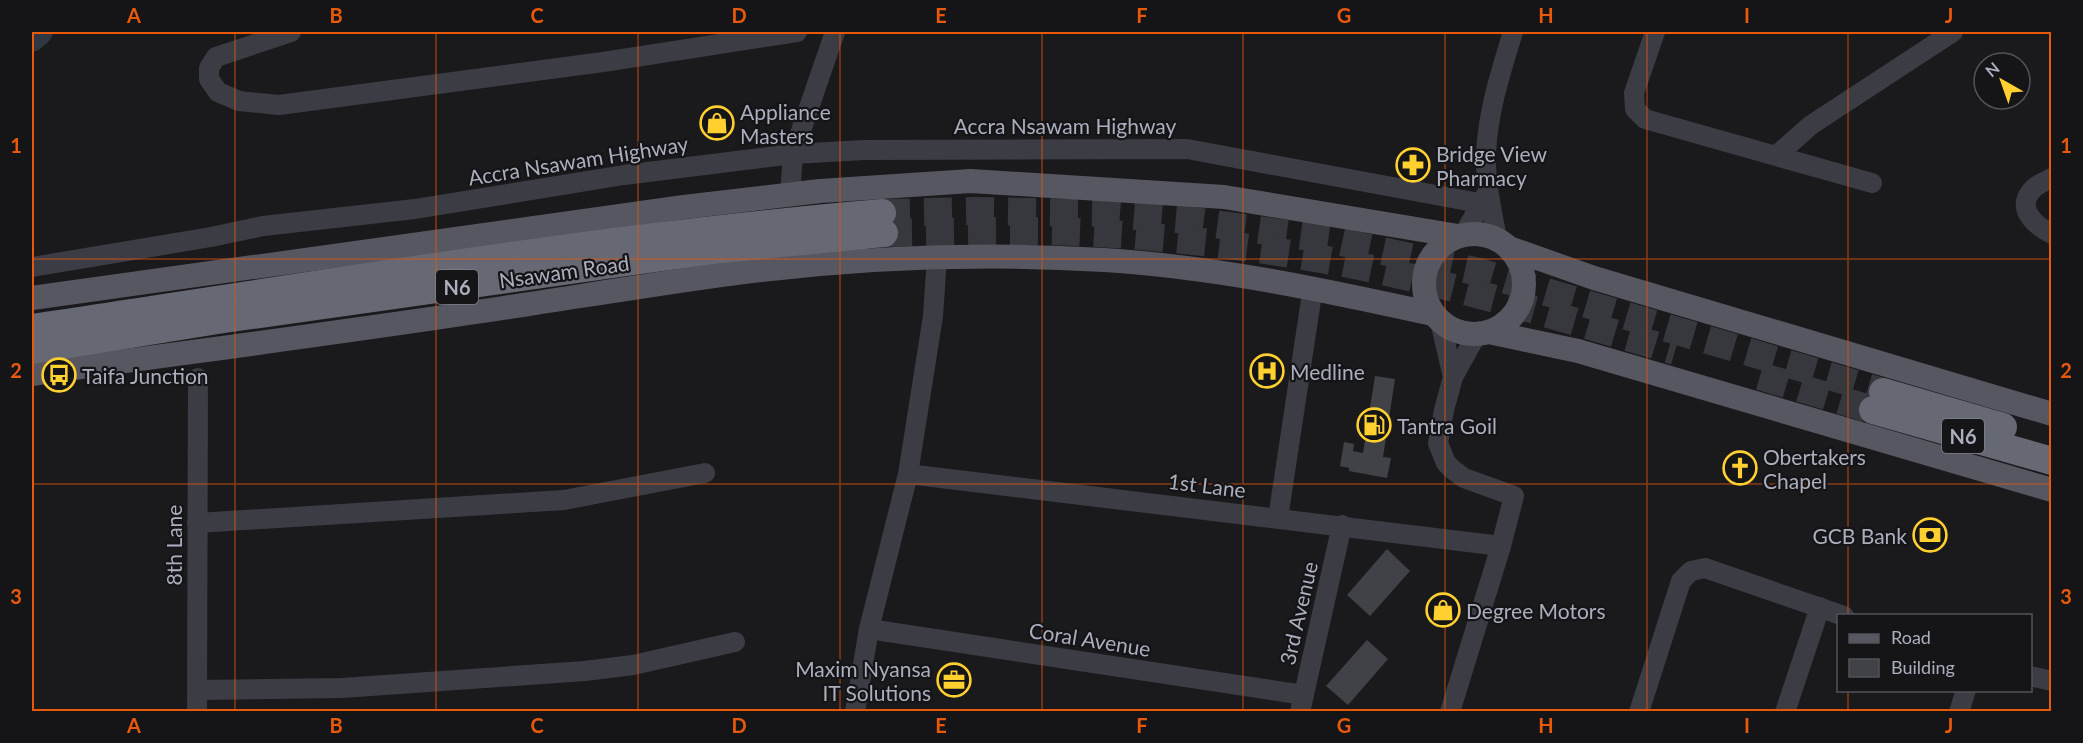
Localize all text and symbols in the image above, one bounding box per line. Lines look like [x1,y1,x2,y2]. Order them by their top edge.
text: A [126,3,141,27]
text: B [329,3,343,27]
text: C [530,3,544,27]
text: D [731,3,747,27]
text: E [935,3,947,27]
text: F [1136,3,1148,27]
text: G [1337,3,1351,27]
text: H [1538,3,1554,27]
text: I [1744,3,1750,27]
text: J [1945,3,1953,27]
north arrow [1972,51,2032,111]
text: N [1981,58,2003,80]
place label: Appliance Masters [740,99,831,148]
shop icon: Appliance Masters [699,105,735,141]
street label: Accra Nsawam Highway [954,113,1176,138]
street label: Accra Nsawam Highway [466,130,690,190]
text: 1 [10,133,22,157]
text: 1 [2060,133,2072,157]
place label: Bridge View Pharmacy [1436,141,1547,190]
pharmacy icon: Bridge View Pharmacy [1395,147,1431,183]
street label: Nsawam Road [497,249,631,293]
road number: N6 [436,270,478,304]
hospital icon: Medline [1249,353,1285,389]
bus stop icon: Taifa Junction [41,357,77,393]
text: 2 [10,358,22,382]
text: 2 [2060,358,2072,382]
place label: Medline [1290,359,1365,384]
place label: Taifa Junction [82,363,209,388]
fuel station icon: Tantra Goil [1356,407,1392,443]
place label: Tantra Goil [1397,413,1497,438]
road number: N6 [1942,419,1984,453]
place label: Obertakers Chapel [1763,444,1866,493]
church icon: Obertakers Chapel [1722,450,1758,486]
street label: 1st Lane [1167,468,1247,502]
street label: 8th Lane [161,505,186,585]
bank icon: GCB Bank [1912,517,1948,553]
place label: GCB Bank [1812,523,1907,548]
street label: 3rd Avenue [1274,559,1322,667]
text: 3 [10,584,22,608]
text: 3 [2060,584,2072,608]
shop icon: Degree Motors [1425,592,1461,628]
place label: Degree Motors [1466,598,1606,623]
legend [1837,614,2032,692]
street label: Coral Avenue [1027,617,1153,661]
text: Road [1891,626,1931,648]
place label: Maxim Nyansa IT Solutions [795,656,931,705]
text: Building [1891,656,1955,678]
office icon: Maxim Nyansa IT Solutions [936,662,972,698]
text: A [126,713,141,737]
text: B [329,713,343,737]
text: C [530,713,544,737]
text: D [731,713,747,737]
text: E [935,713,947,737]
text: F [1136,713,1148,737]
text: G [1337,713,1351,737]
text: H [1538,713,1554,737]
text: I [1744,713,1750,737]
text: J [1945,713,1953,737]

